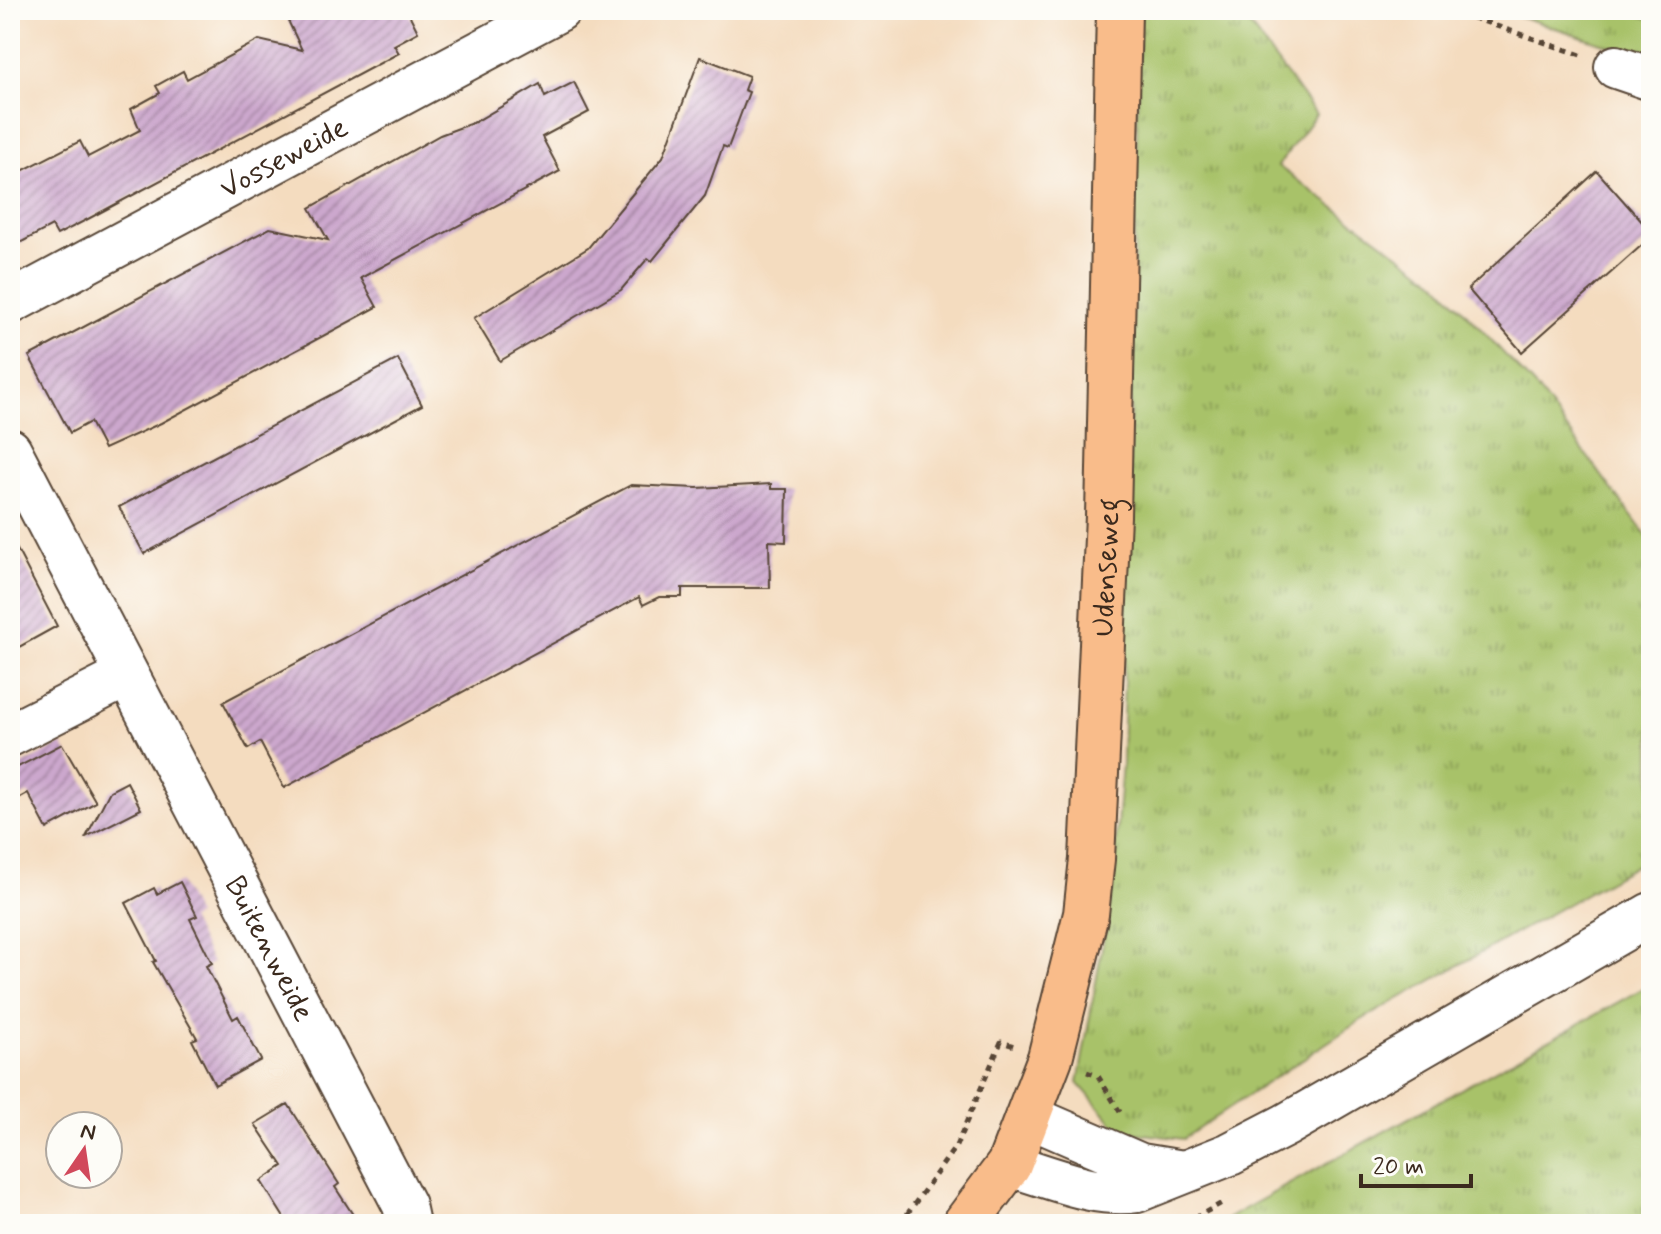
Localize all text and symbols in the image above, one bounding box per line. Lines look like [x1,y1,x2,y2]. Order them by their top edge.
street label: Vosseweide [213,108,355,208]
street label: Udenseweg [1084,497,1132,638]
street label: Buitenweide [215,870,323,1028]
north arrow [44,1110,124,1190]
text: N [78,1117,98,1148]
scale bar [1361,1138,1471,1188]
text: 20 m [1373,1152,1424,1183]

